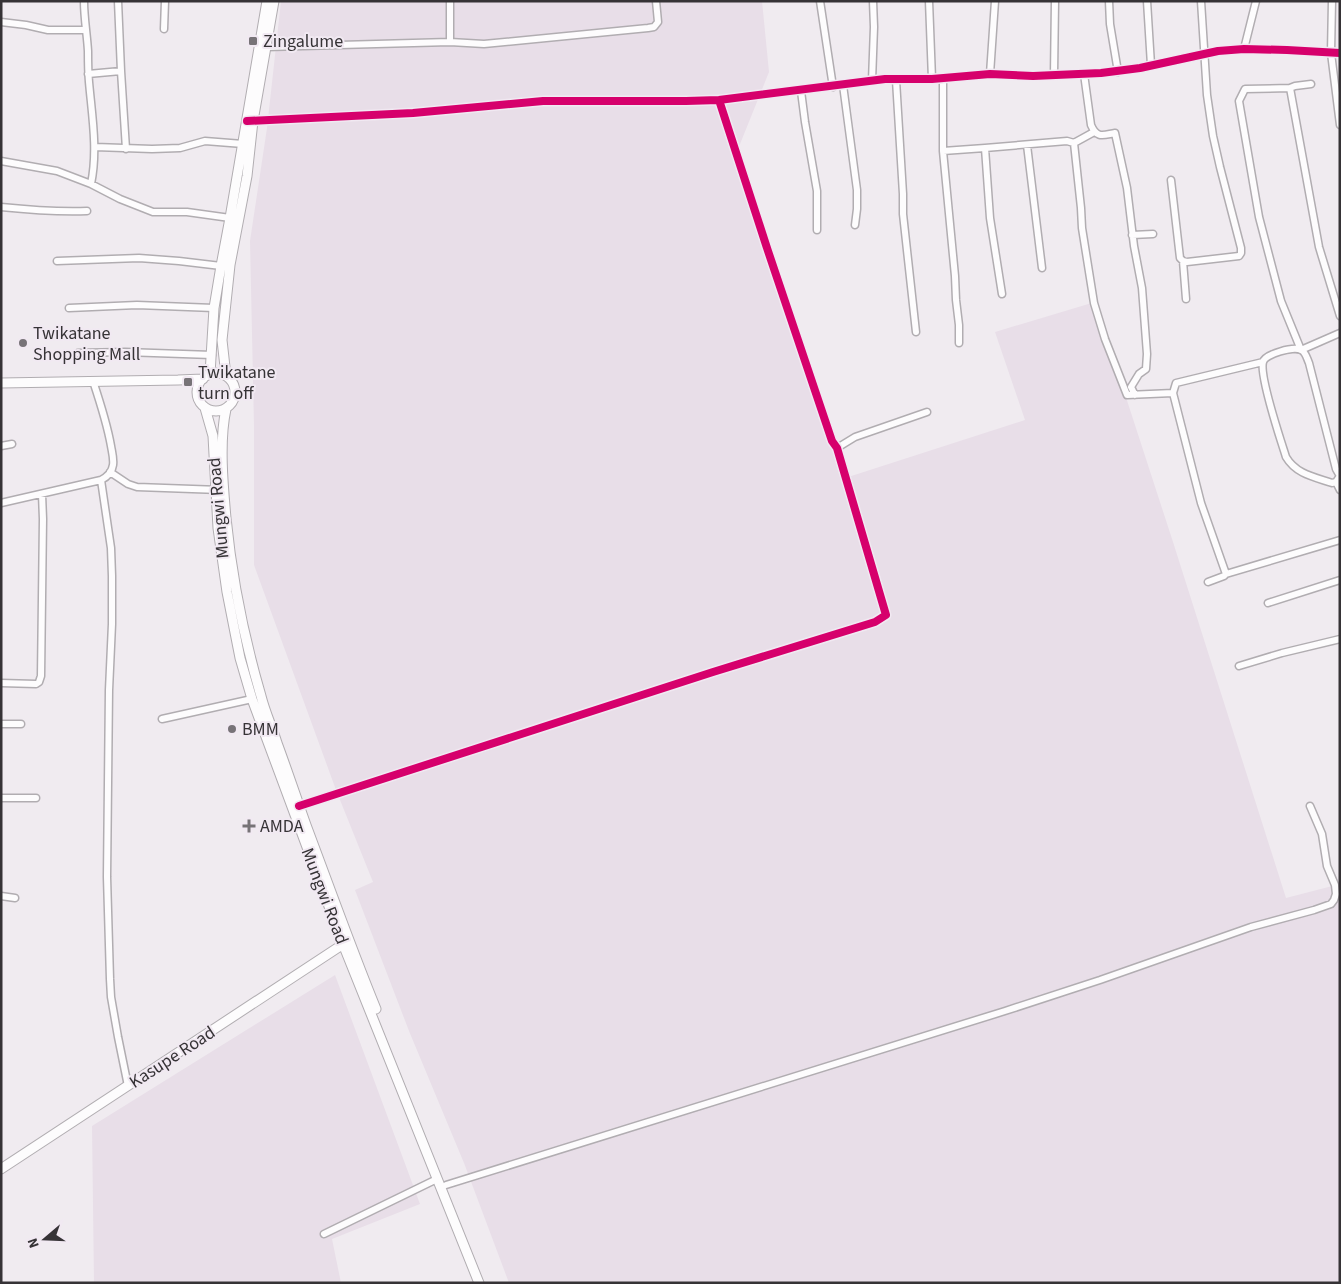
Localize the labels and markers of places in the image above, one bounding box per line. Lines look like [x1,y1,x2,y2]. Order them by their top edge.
place label: Zingalume [263,29,343,54]
marker: Zingalume [247,35,259,47]
place label: Twikatane Shopping Mall [33,321,140,367]
marker: Twikatane Shopping Mall [17,337,29,349]
place label: Twikatane turn off [198,360,276,406]
marker: Twikatane turn off [182,376,194,388]
place label: BMM [242,717,279,742]
marker: BMM [226,723,238,735]
place label: AMDA [260,814,304,839]
marker: AMDA [242,819,256,833]

